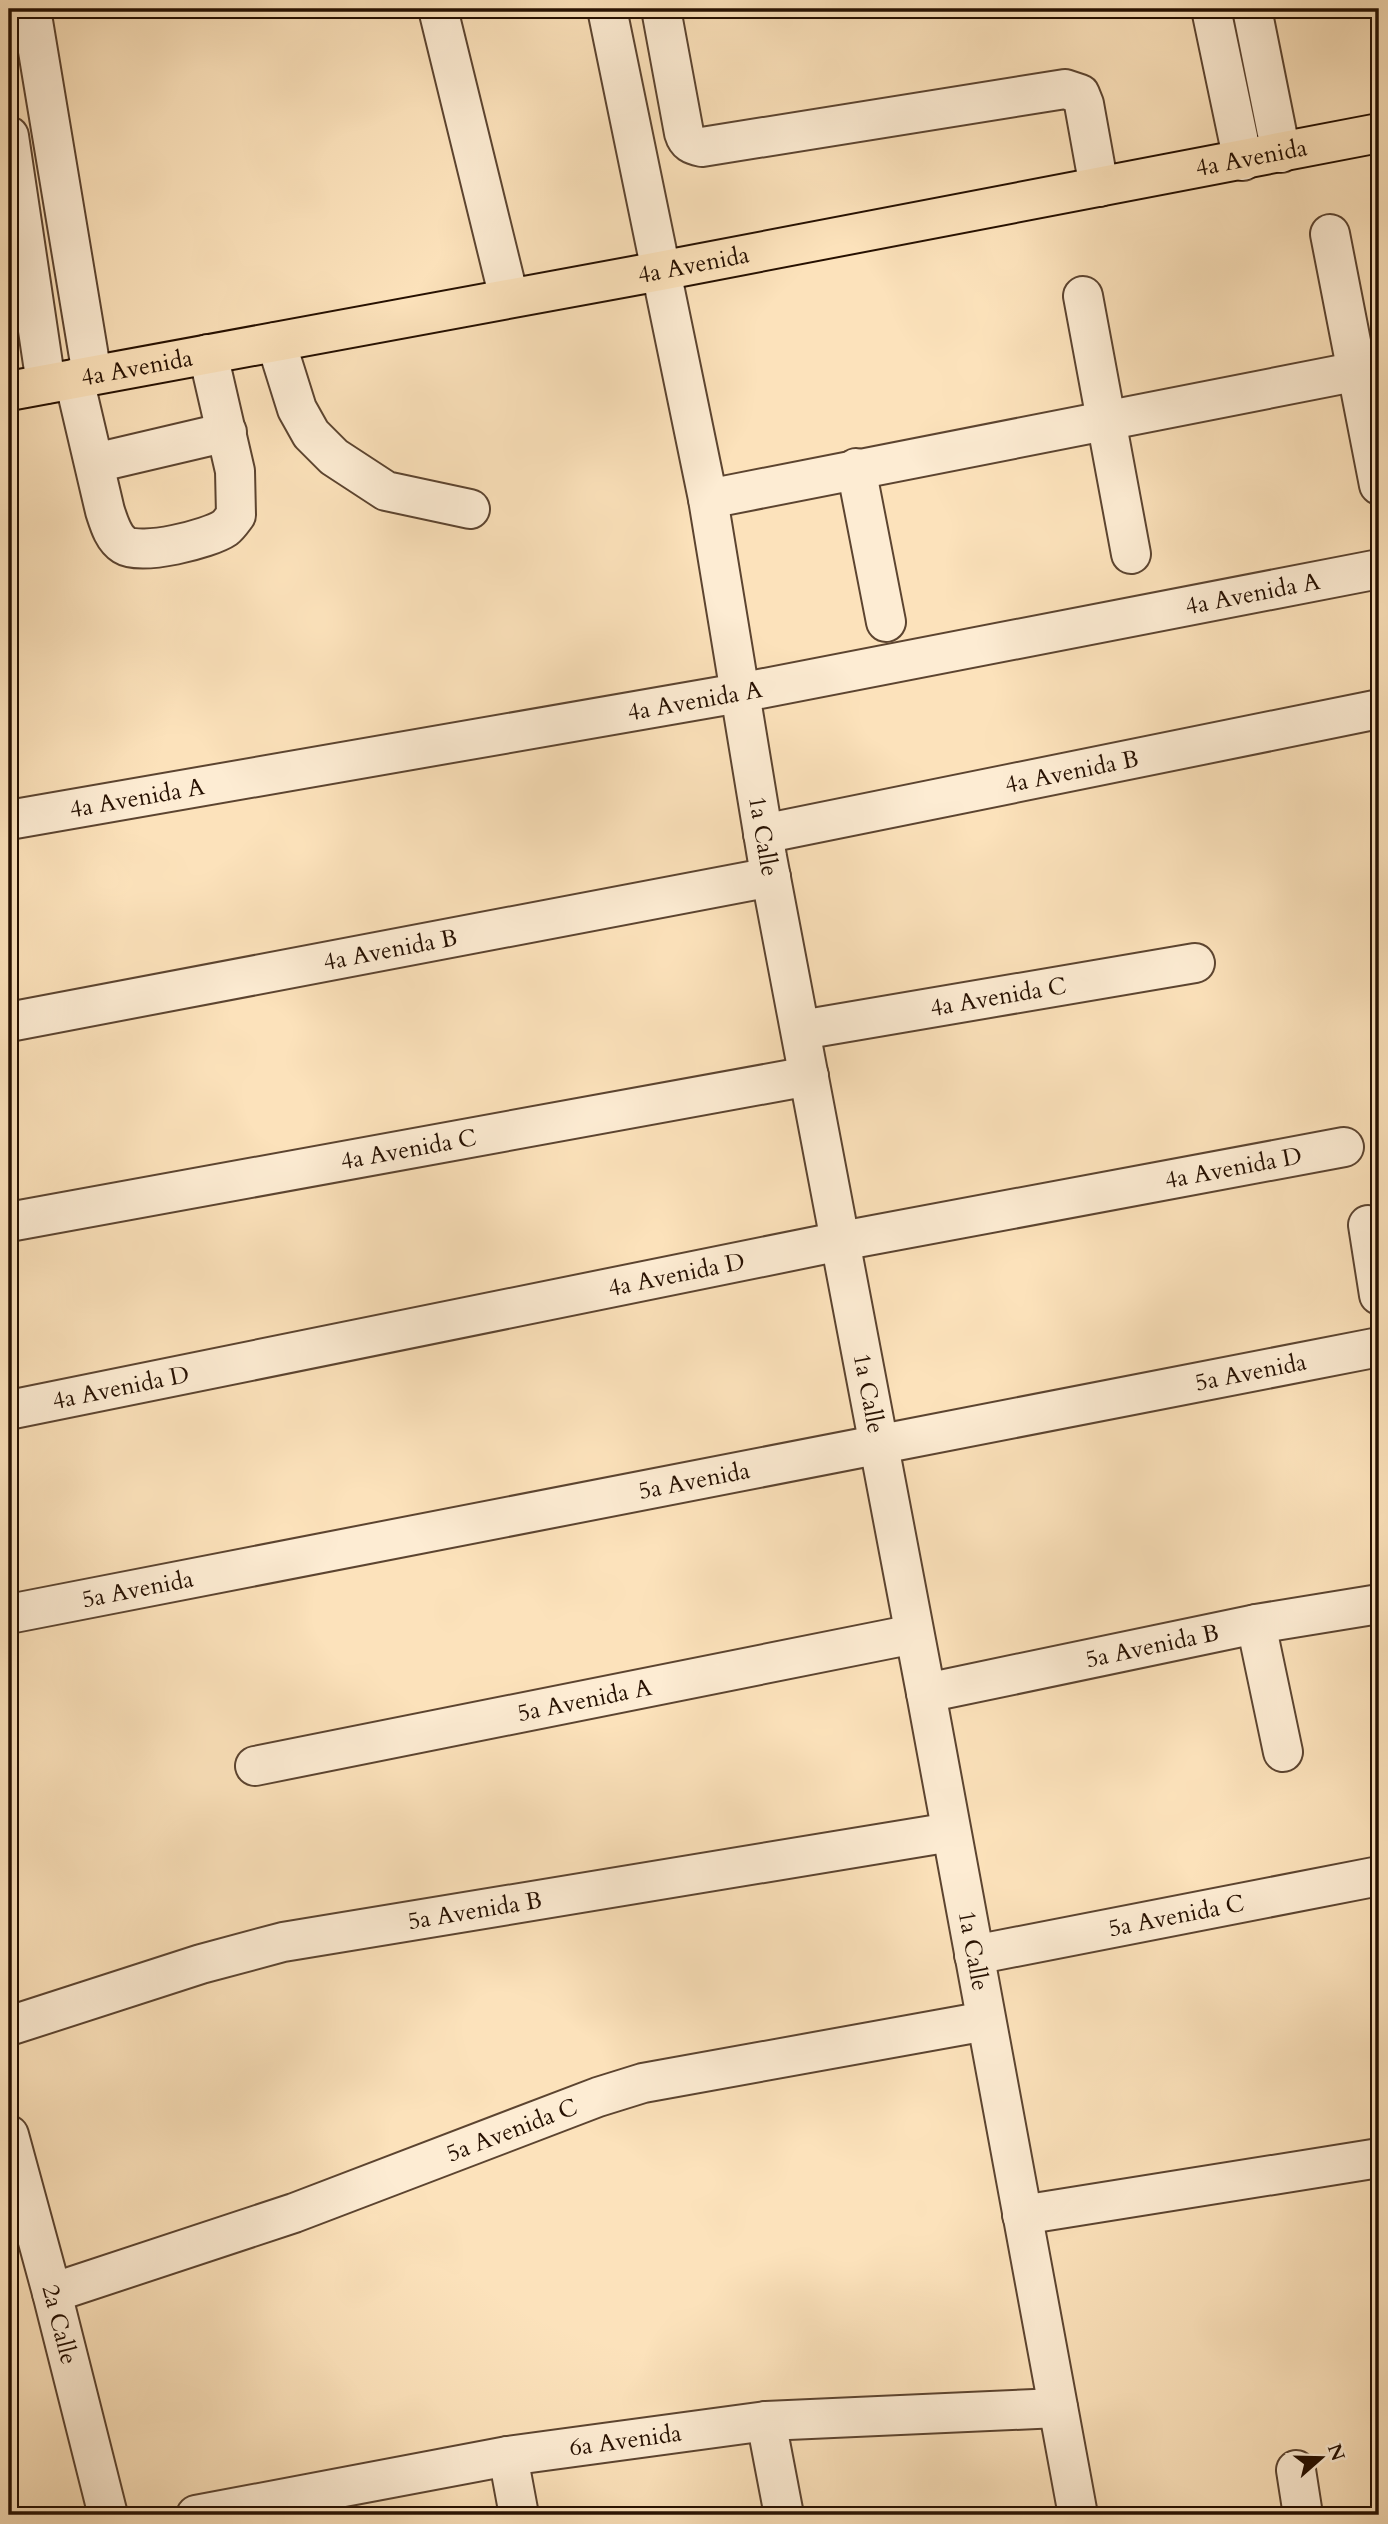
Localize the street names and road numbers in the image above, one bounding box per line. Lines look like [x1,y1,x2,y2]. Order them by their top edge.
street label: 4a Avenida [1193,131,1310,184]
street label: 4a Avenida [635,238,753,291]
street label: 4a Avenida [78,341,196,394]
street label: 4a Avenida A [1182,564,1323,623]
street label: 4a Avenida A [625,672,766,729]
street label: 4a Avenida B [1002,742,1141,801]
street label: 4a Avenida A [67,770,208,826]
street label: 1a Calle [741,794,787,879]
street label: 4a Avenida B [320,921,460,978]
street label: 4a Avenida C [928,969,1069,1024]
street label: 4a Avenida C [338,1121,479,1178]
street label: 4a Avenida D [1162,1139,1304,1197]
street label: 4a Avenida D [605,1244,748,1304]
street label: 5a Avenida [1192,1345,1310,1399]
street label: 1a Calle [845,1350,893,1436]
street label: 4a Avenida D [49,1357,192,1417]
street label: 5a Avenida [636,1453,753,1507]
street label: 5a Avenida [79,1562,197,1616]
street label: 5a Avenida B [1082,1616,1222,1676]
street label: 5a Avenida A [514,1670,655,1730]
street label: 5a Avenida B [405,1883,544,1938]
street label: 5a Avenida C [1105,1886,1247,1945]
street label: 1a Calle [950,1908,997,1993]
street label: 5a Avenida C [442,2090,582,2170]
street label: 2a Calle [34,2281,86,2368]
street label: 6a Avenida [567,2416,684,2464]

